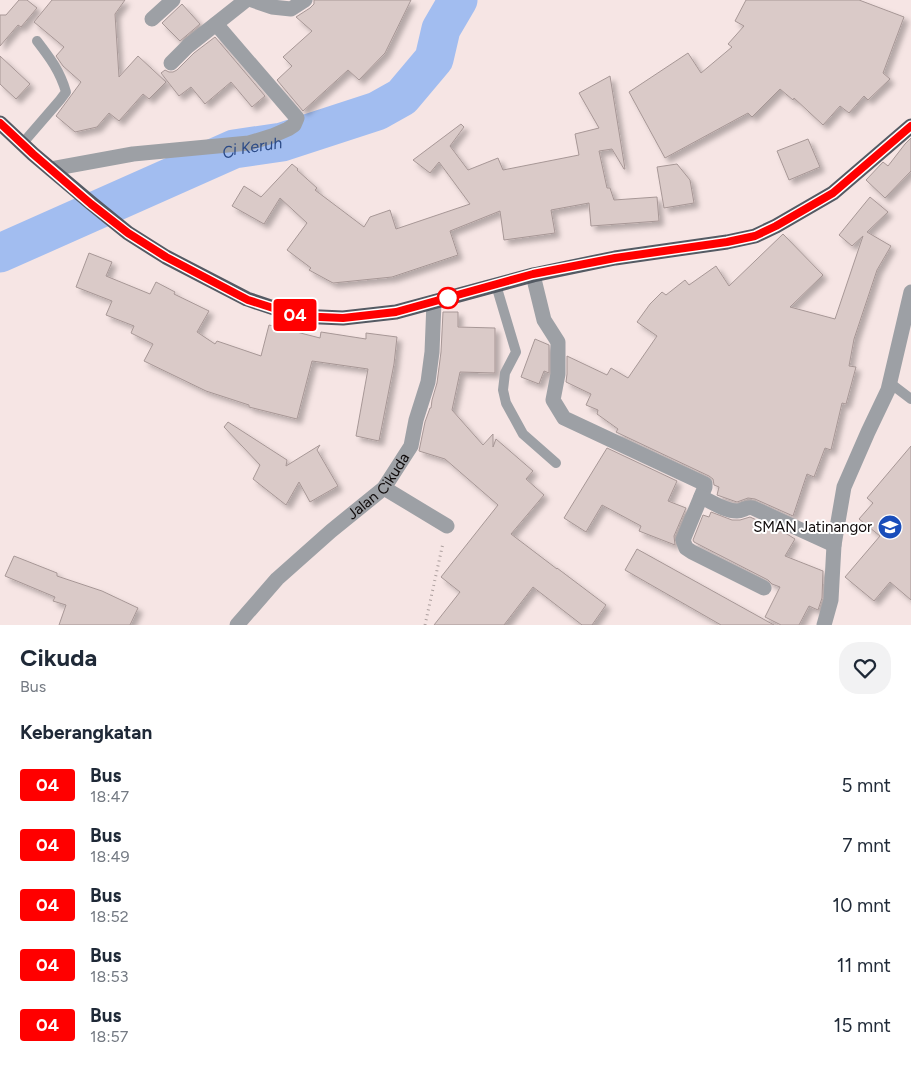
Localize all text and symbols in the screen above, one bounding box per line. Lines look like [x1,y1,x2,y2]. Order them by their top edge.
water label: Ci Keruh [219,133,283,163]
unlabelled marker [437,287,459,309]
line badge: 04 [272,299,318,331]
text: 04 [283,304,307,326]
street label: Jalan Cikuda [343,450,413,523]
school or university icon: SMAN Jatinangor [877,514,903,540]
place label: SMAN Jatinangor [753,518,872,536]
button: heart [839,642,891,694]
text: Cikuda [20,643,97,672]
text: Bus [20,677,46,696]
text: Keberangkatan [20,721,152,744]
text: Bus [90,764,121,787]
text: 04 [36,774,59,796]
text: 5 mnt [841,774,891,797]
text: 18:47 [90,787,129,806]
text: Bus [90,824,121,847]
text: 04 [36,834,59,856]
text: 7 mnt [842,834,891,857]
text: 18:49 [90,847,129,866]
text: Bus [90,884,121,907]
text: 04 [36,894,59,916]
text: 10 mnt [832,894,891,917]
text: 18:52 [90,907,129,926]
text: Bus [90,944,121,967]
text: 04 [36,954,59,976]
text: 11 mnt [837,954,891,977]
text: 18:53 [90,967,128,986]
text: Bus [90,1004,121,1027]
text: 04 [36,1014,59,1036]
text: 15 mnt [834,1014,891,1037]
text: 18:57 [90,1027,128,1046]

